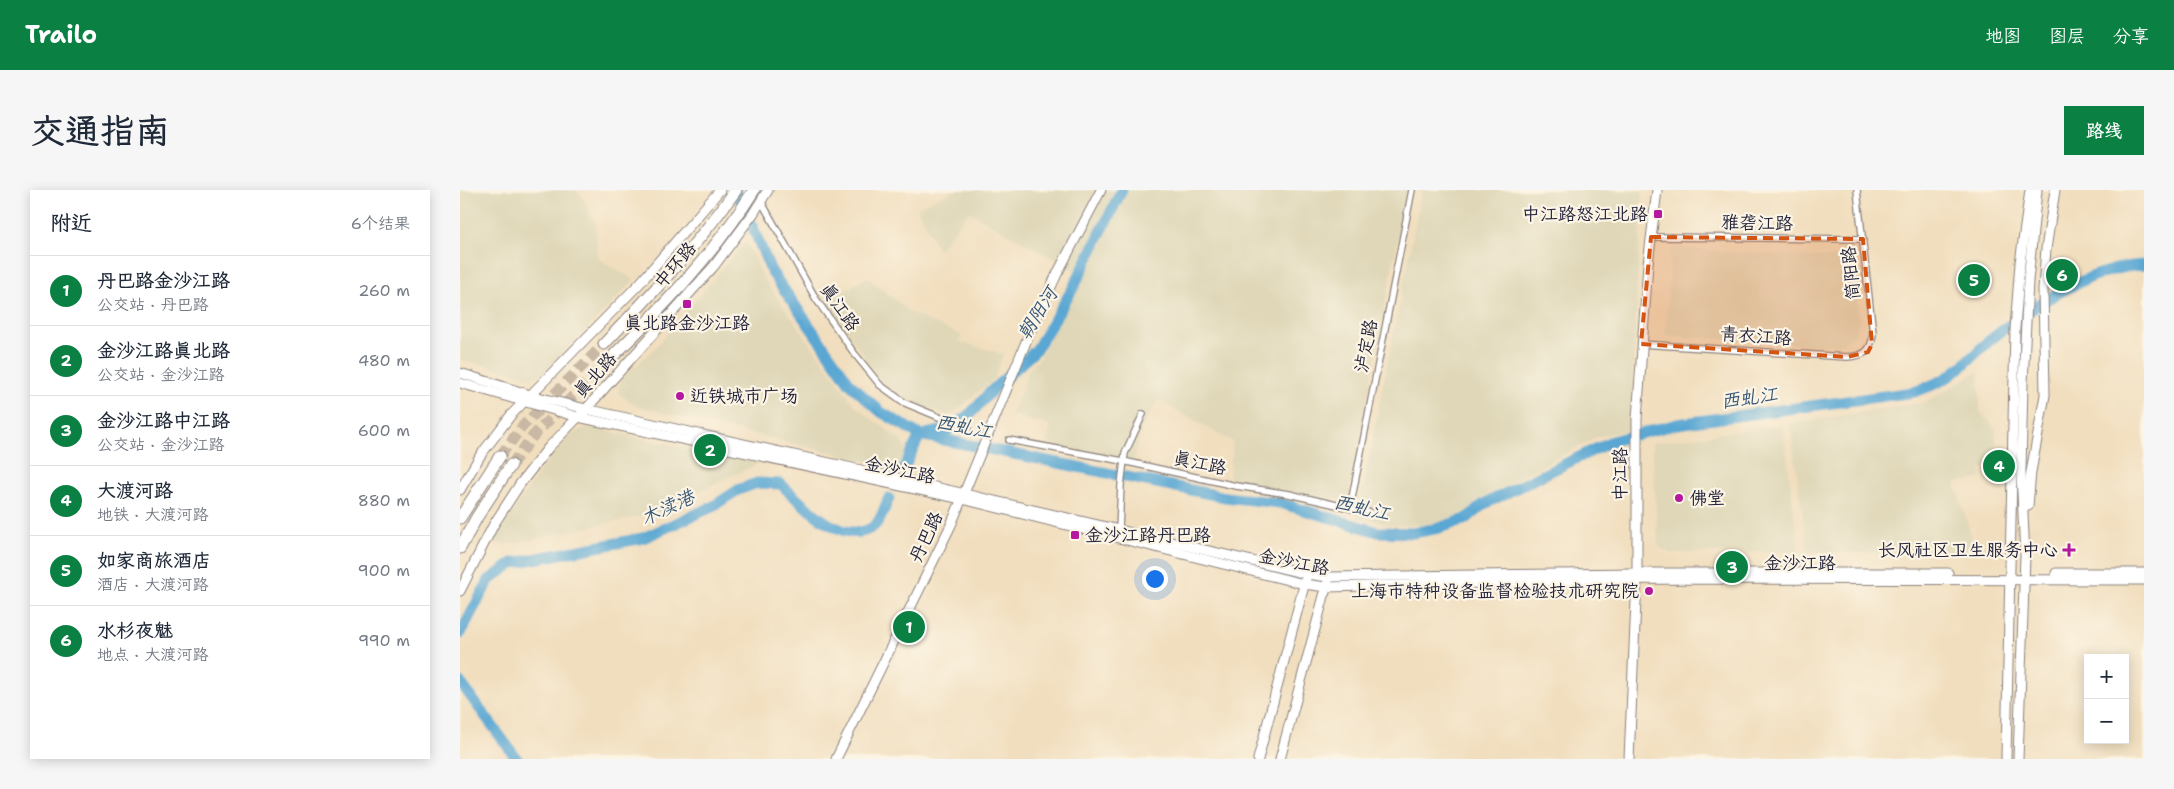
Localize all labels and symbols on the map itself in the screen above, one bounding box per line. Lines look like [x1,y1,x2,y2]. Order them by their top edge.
place label: 中江路怒江北路 [1522,202,1648,226]
marker: 中江路怒江北路 [1652,208,1664,220]
street label: 雅砻江路 [1721,210,1793,236]
street label: 中环路 [648,237,702,293]
street label: 简阳路 [1836,245,1866,301]
pin: 6 [2046,256,2078,294]
pin: 5 [1958,261,1990,299]
street label: 真江路 [815,278,865,336]
water label: 朝阳河 [1012,280,1065,344]
marker: 真北路金沙江路 [681,298,693,310]
place label: 真北路金沙江路 [624,311,750,335]
street label: 泸定路 [1349,317,1383,375]
street label: 青衣江路 [1719,322,1793,350]
street label: 真北路 [568,347,622,403]
water label: 西虬江 [1719,381,1780,414]
place label: 近铁城市广场 [690,384,798,408]
marker: 近铁城市广场 [674,390,686,402]
water label: 西虬江 [934,409,995,444]
pin: 2 [694,431,726,469]
street label: 真江路 [1171,446,1229,480]
street label: 中江路 [1608,447,1632,501]
pin: 4 [1983,447,2015,485]
street label: 金沙江路 [862,451,938,489]
water label: 木渎港 [636,483,700,531]
place label: 佛堂 [1689,486,1725,510]
water label: 西虬江 [1331,489,1393,526]
marker: 佛堂 [1673,492,1685,504]
street label: 丹巴路 [904,507,948,567]
place label: 金沙江路丹巴路 [1085,523,1211,547]
marker: 金沙江路丹巴路 [1069,529,1081,541]
place label: 长风社区卫生服务中心 [1878,538,2058,562]
street label: 金沙江路 [1256,543,1332,581]
marker: 长风社区卫生服务中心 [2062,543,2076,557]
pin: 3 [1716,548,1748,586]
street label: 金沙江路 [1764,551,1836,575]
your location [1142,566,1168,592]
place label: 上海市特种设备监督检验技术研究院 [1351,579,1639,603]
marker: 上海市特种设备监督检验技术研究院 [1643,585,1655,597]
pin: 1 [893,608,925,646]

